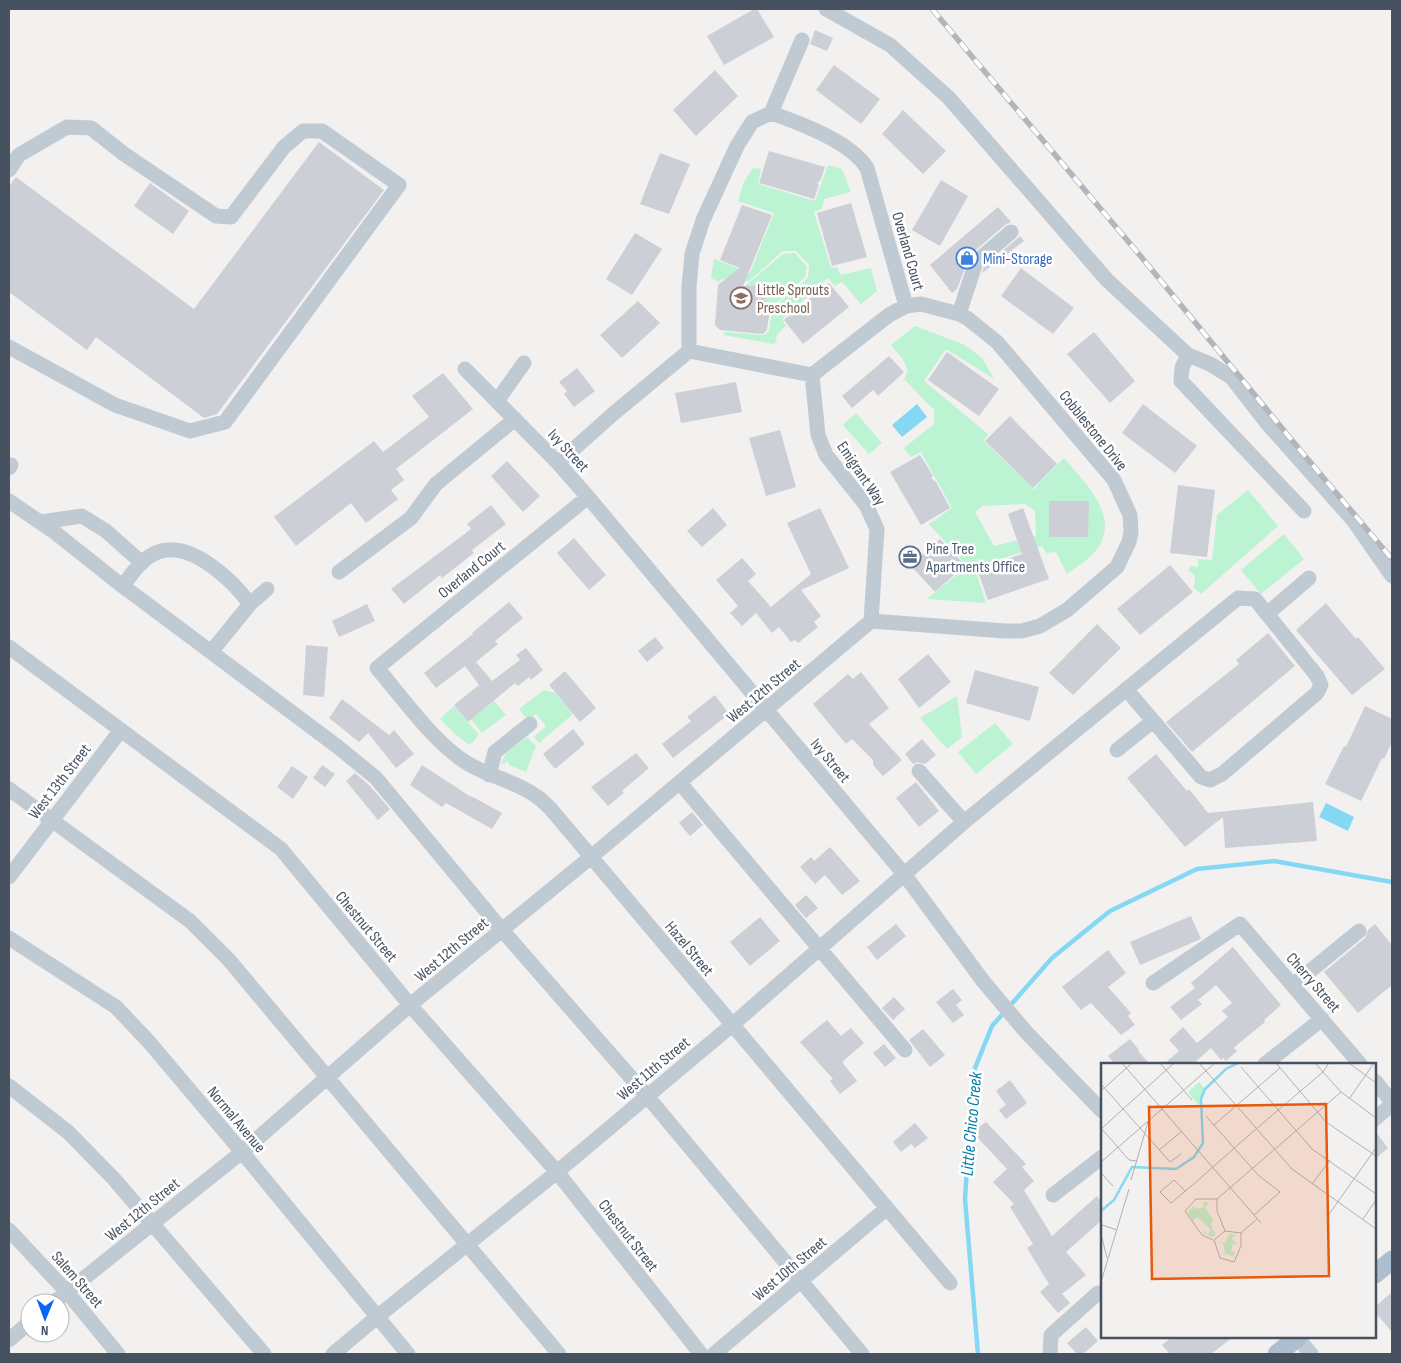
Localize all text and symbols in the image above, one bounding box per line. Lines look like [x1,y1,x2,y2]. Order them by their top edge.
street label: Overland Court [887,210,928,293]
shop icon: Mini-Storage [955,246,979,270]
place label: Mini-Storage [983,250,1053,269]
place label: Little Sprouts Preschool [757,281,829,318]
school or university icon: Little Sprouts Preschool [729,286,753,310]
street label: Cobblestone Drive [1055,387,1131,475]
street label: Ivy Street [543,426,593,477]
street label: Emigrant Way [832,438,889,510]
street label: Overland Court [435,537,509,603]
place label: Pine Tree Apartments Office [925,540,1025,577]
office icon: Pine Tree Apartments Office [898,545,922,569]
street label: West 12th Street [723,655,805,727]
street label: Ivy Street [806,735,854,787]
street label: West 13th Street [25,740,95,823]
street label: Chestnut Street [331,888,401,966]
street label: West 12th Street [411,914,493,986]
street label: Hazel Street [661,918,717,980]
street label: Cherry Street [1282,949,1344,1017]
street label: West 11th Street [614,1033,694,1105]
inset map [1101,1063,1376,1338]
water label: Little Chico Creek [956,1070,987,1177]
street label: Normal Avenue [203,1083,269,1157]
street label: West 12th Street [102,1174,184,1246]
street label: Chestnut Street [594,1196,662,1276]
street label: West 10th Street [749,1233,831,1306]
street label: Salem Street [47,1248,107,1312]
north arrow [20,1293,70,1343]
text: N [41,1322,49,1339]

